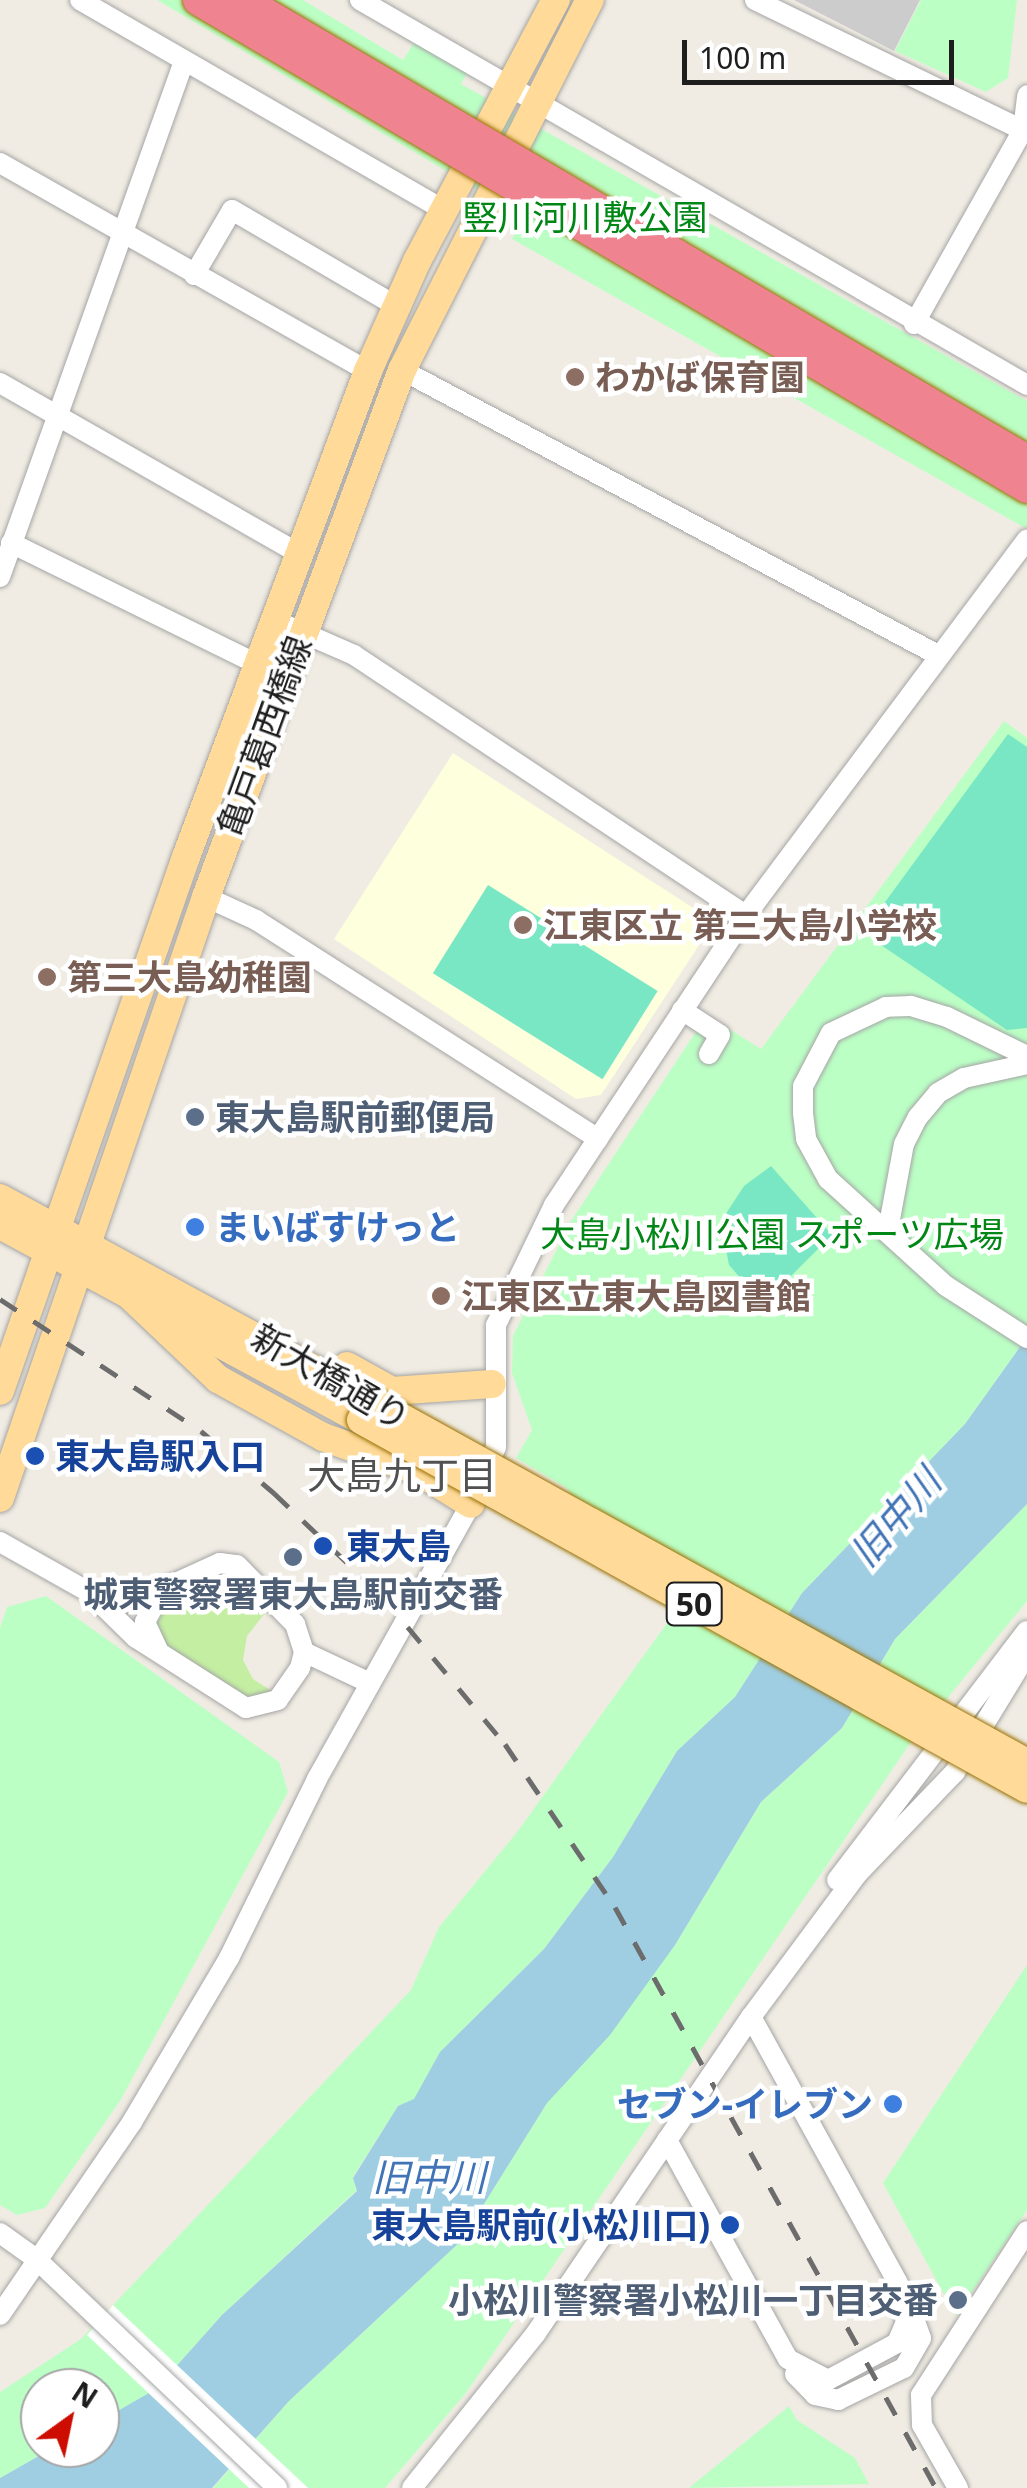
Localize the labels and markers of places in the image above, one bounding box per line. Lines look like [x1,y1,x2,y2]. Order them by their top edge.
place label: わかば保育園 [595,356,805,398]
marker: わかば保育園 [564,366,586,388]
place label: 江東区立 第三大島小学校 [543,904,937,946]
marker: 江東区立 第三大島小学校 [512,914,534,936]
place label: 第三大島幼稚園 [67,956,312,998]
marker: 第三大島幼稚園 [36,966,58,988]
place label: 東大島駅前郵便局 [215,1096,495,1138]
marker: 東大島駅前郵便局 [184,1106,206,1128]
place label: まいばすけっと [215,1206,460,1248]
marker: まいばすけっと [184,1216,206,1238]
place label: 江東区立東大島図書館 [461,1275,811,1317]
marker: 江東区立東大島図書館 [430,1285,452,1307]
place label: 東大島駅入口 [55,1435,265,1477]
marker: 東大島駅入口 [24,1445,46,1467]
place label: 東大島 [346,1525,451,1567]
marker: 東大島 [310,1533,336,1559]
marker: 城東警察署東大島駅前交番 [282,1546,304,1568]
place label: 城東警察署東大島駅前交番 [83,1573,503,1615]
place label: セブン-イレブン [617,2083,873,2125]
marker: セブン-イレブン [882,2093,904,2115]
place label: 東大島駅前(小松川口) [371,2204,710,2246]
marker: 東大島駅前(小松川口) [719,2214,741,2236]
place label: 小松川警察署小松川一丁目交番 [448,2279,938,2321]
marker: 小松川警察署小松川一丁目交番 [947,2289,969,2311]

